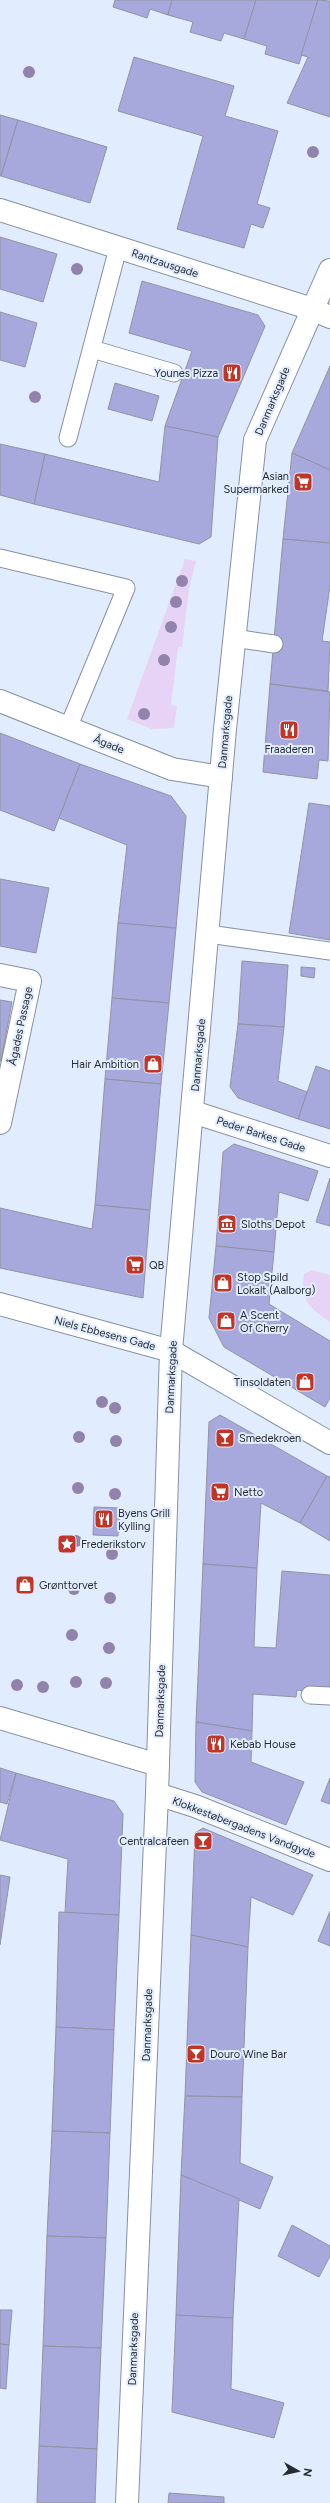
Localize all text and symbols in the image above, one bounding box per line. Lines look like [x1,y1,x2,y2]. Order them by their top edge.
street label: Rantzausgade [130,247,200,280]
restaurant icon: Younes Pizza [221,362,243,384]
street label: Danmarksgade [252,365,293,437]
place label: Younes Pizza [154,367,218,380]
place label: Asian Supermarked [224,470,289,496]
supermarket icon: Asian Supermarked [292,471,314,493]
street label: Danmarksgade [216,695,235,769]
restaurant icon: Fraaderen [278,719,300,741]
street label: Ågade [92,732,126,756]
place label: Fraaderen [264,743,314,756]
street label: Ågades Passage [5,985,35,1067]
street label: Danmarksgade [189,1018,208,1092]
shop icon: Hair Ambition [142,1053,164,1075]
place label: Hair Ambition [71,1058,139,1071]
street label: Peder Barkes Gade [215,1114,307,1155]
museum icon: Sloths Depot [216,1213,238,1235]
place label: Sloths Depot [241,1218,305,1231]
supermarket icon: QB [124,1254,146,1276]
place label: QB [149,1259,165,1272]
place label: Stop Spild Lokalt (Aalborg) [237,1271,315,1297]
shop icon: Stop Spild Lokalt (Aalborg) [212,1272,234,1294]
place label: A Scent Of Cherry [240,1309,289,1335]
shop icon: A Scent Of Cherry [215,1310,237,1332]
street label: Niels Ebbesens Gade [53,1314,157,1353]
street label: Danmarksgade [163,1340,180,1414]
shop icon: Tinsoldaten [294,1371,316,1393]
place label: Tinsoldaten [234,1376,291,1389]
bar icon: Smedekroen [214,1427,236,1449]
place label: Smedekroen [239,1432,301,1445]
supermarket icon: Netto [209,1481,231,1503]
place label: Netto [234,1486,263,1499]
place label: Byens Grill Kylling [118,1507,170,1533]
restaurant icon: Byens Grill Kylling [93,1508,115,1530]
place icon: Frederikstorv [56,1533,78,1555]
place label: Frederikstorv [81,1538,146,1551]
shop icon: Grønttorvet [14,1574,36,1596]
place label: Grønttorvet [39,1579,98,1592]
street label: Danmarksgade [153,1664,168,1738]
restaurant icon: Kebab House [205,1733,227,1755]
place label: Kebab House [230,1738,296,1751]
street label: Klokkestøbergadens Vandgyde [170,1794,317,1861]
bar icon: Centralcafeen [192,1830,214,1852]
place label: Centralcafeen [119,1835,189,1848]
street label: Danmarksgade [140,1988,155,2062]
bar icon: Douro Wine Bar [185,2043,207,2065]
place label: Douro Wine Bar [210,2048,287,2061]
street label: Danmarksgade [126,2312,141,2386]
north arrow [278,2451,318,2491]
text: N [300,2467,314,2477]

